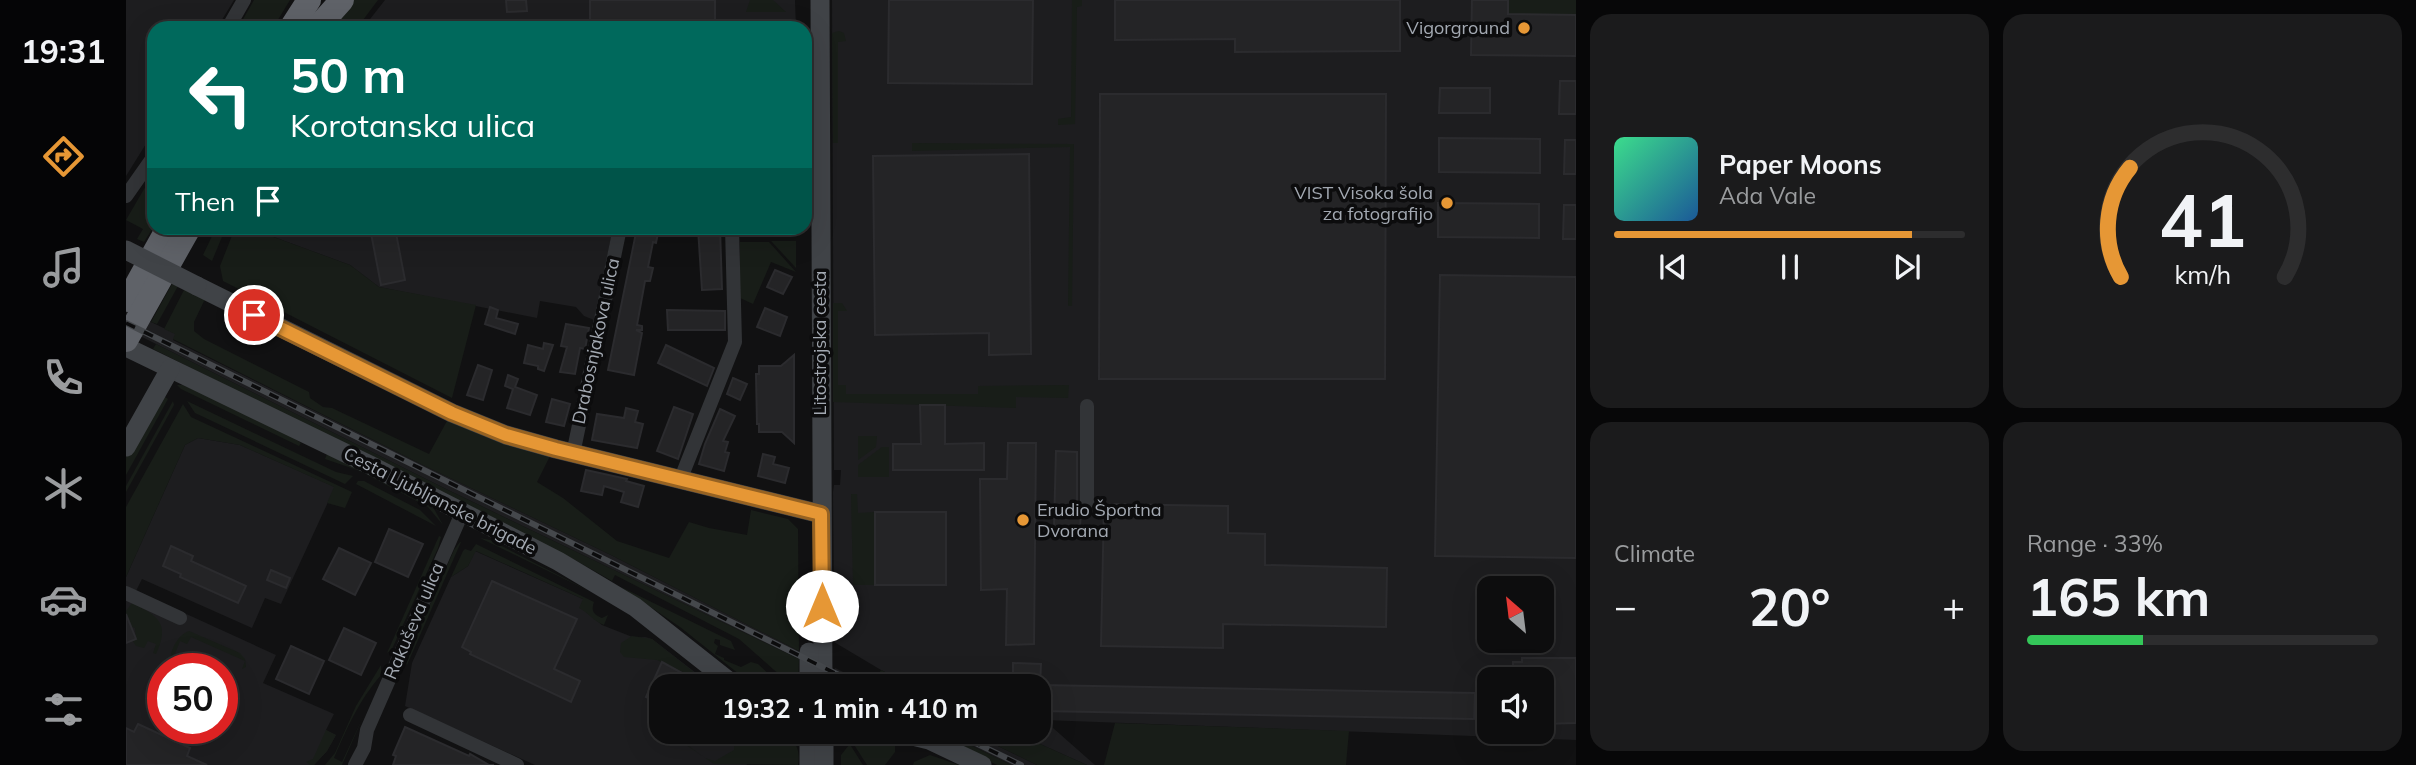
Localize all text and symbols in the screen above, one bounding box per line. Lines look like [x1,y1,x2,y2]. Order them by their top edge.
place label: Vigorground [1406,16,1510,39]
marker: Vigorground [1516,20,1532,36]
text: 19:31 [21,31,105,71]
text: 50 m [290,44,406,105]
icon: left [175,49,266,140]
text: Korotanska ulica [290,105,535,145]
icon: directions [39,132,88,181]
text: Paper Moons [1719,148,1882,181]
text: 41 [2159,175,2246,266]
place label: VIST Visoka šola za fotografijo [1294,181,1433,225]
text: Ada Vale [1719,181,1816,210]
icon: arrive [249,182,287,220]
text: Then [175,185,235,218]
marker: VIST Visoka šola za fotografijo [1439,195,1455,211]
icon: music [39,243,88,292]
icon: previous [1654,248,1692,286]
icon: pause [1771,248,1809,286]
icon: next [1888,248,1926,286]
street label: Drabosnjakova ulica [567,256,624,426]
text: km/h [2174,259,2231,290]
street label: Litostrojska cesta [808,271,831,415]
pin [224,285,284,345]
icon: arrive [235,296,273,334]
icon: phone [39,353,88,402]
street label: Cesta Ljubljanske brigade [340,442,541,559]
icon: climate [39,464,88,513]
place label: Erudio Športna Dvorana [1037,498,1162,542]
marker: Erudio Športna Dvorana [1015,512,1031,528]
text: Range · 33% [2027,529,2163,558]
text: Climate [1614,539,1695,568]
street label: Rakuševa ulica [379,559,449,683]
text: 165 km [2027,564,2210,629]
position arrow [785,569,859,643]
text: 20° [1748,574,1831,639]
icon: car [39,575,88,624]
north arrow [1477,576,1554,653]
map controls [1477,576,1554,744]
text: − [1614,582,1637,630]
text: + [1942,582,1965,630]
speed limit sign: 50 [147,653,238,744]
button: sound [1477,667,1554,744]
icon: filters [39,685,88,734]
text: 19:32 · 1 min · 410 m [722,692,978,725]

